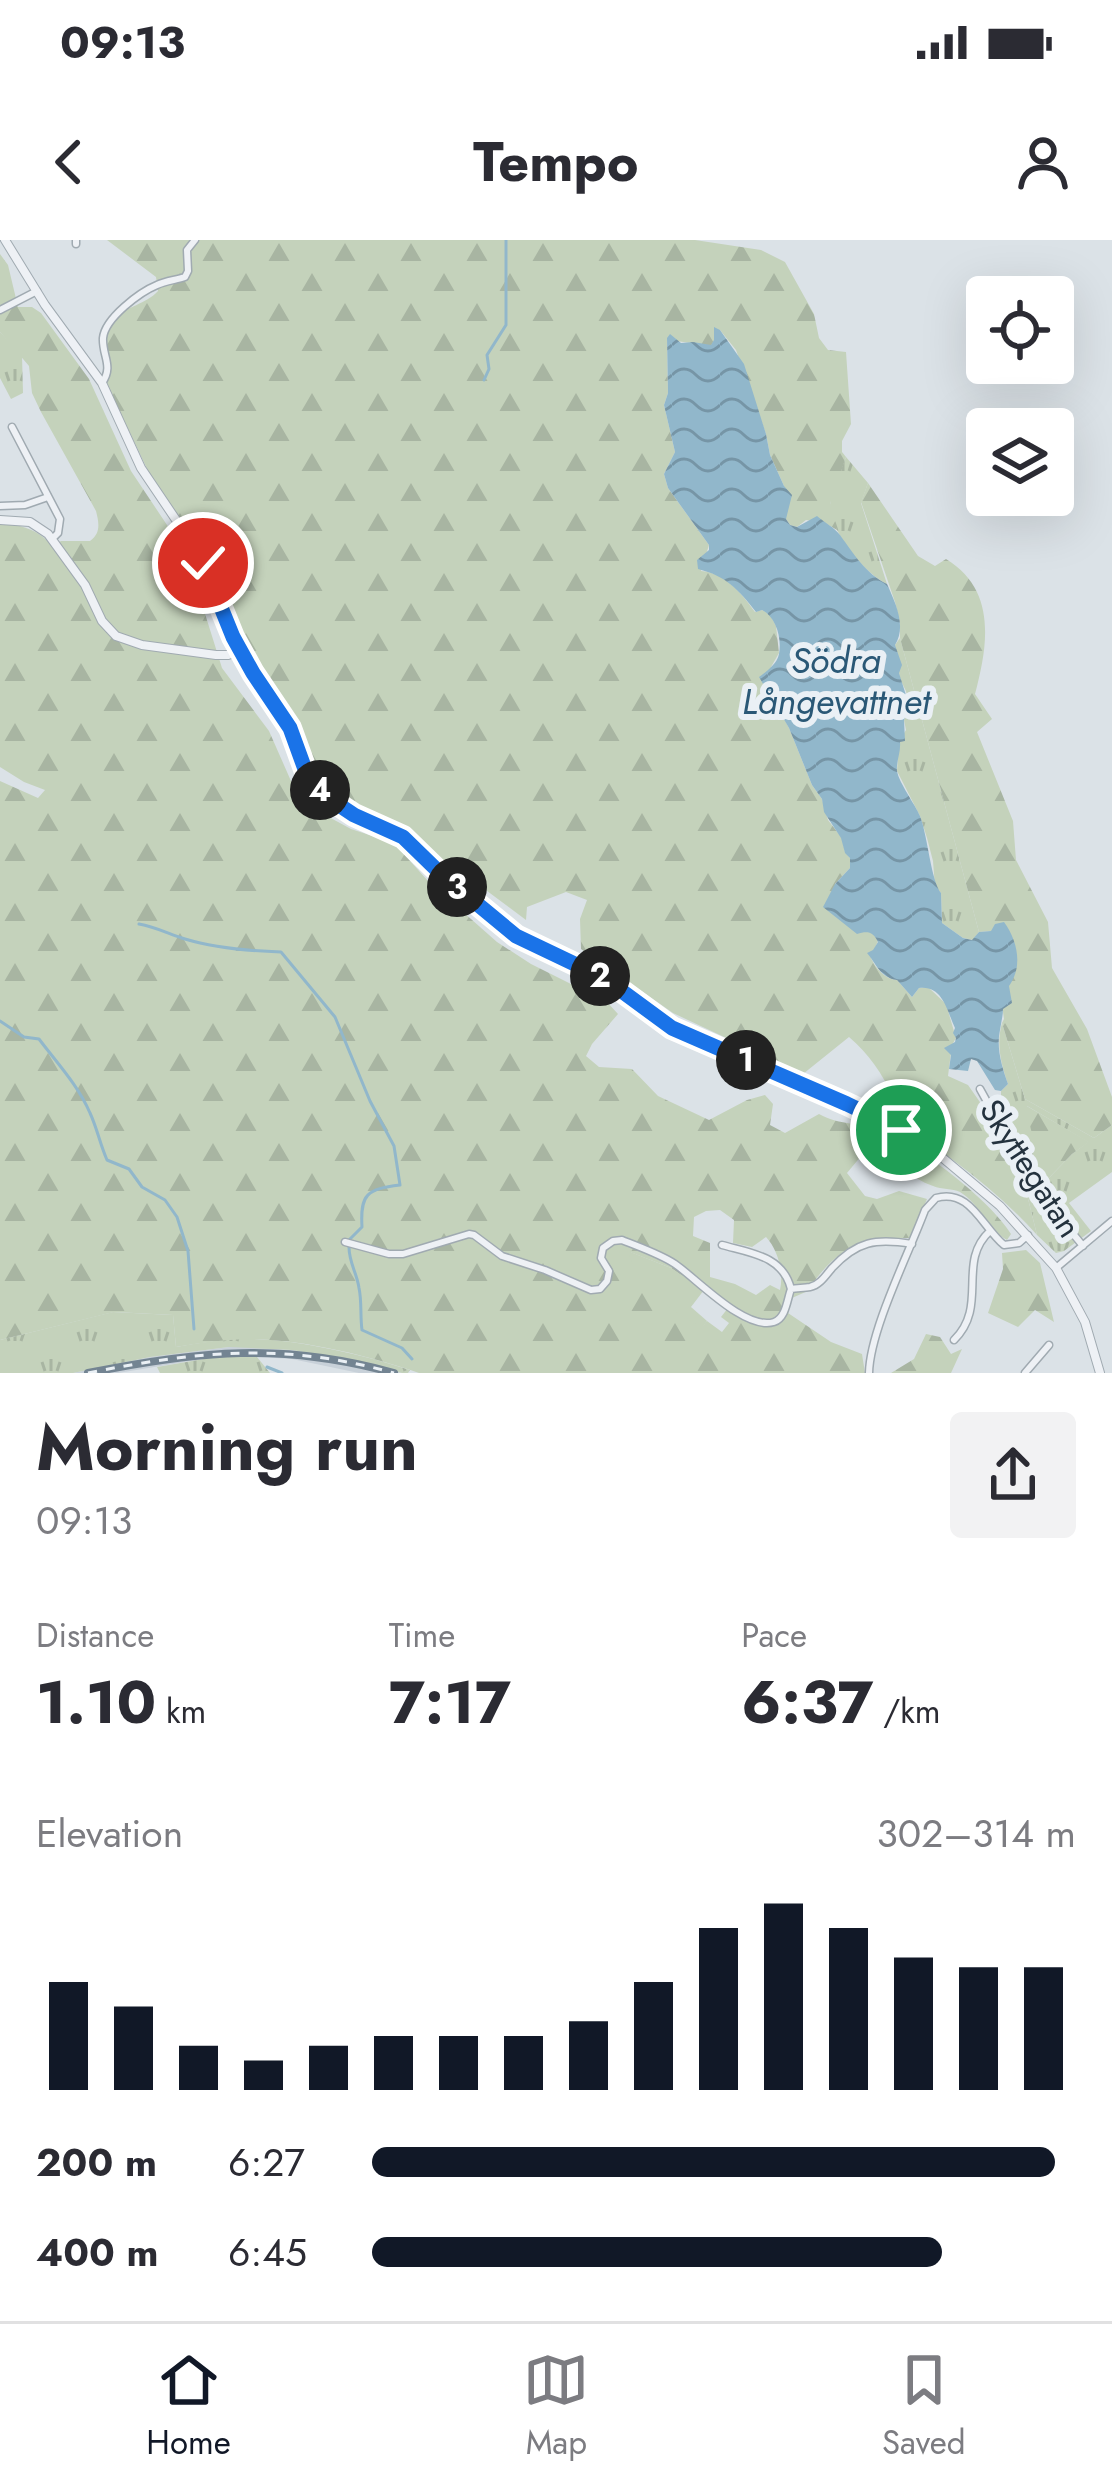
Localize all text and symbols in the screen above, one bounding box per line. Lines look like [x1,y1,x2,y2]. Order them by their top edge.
text: 09:13 [60,10,185,75]
text: Tempo [473,123,639,201]
icon: back [36,129,102,195]
icon: person [1010,129,1076,195]
map controls [966,276,1074,516]
button: locate [966,276,1074,384]
button: layers [966,408,1074,516]
pin [152,512,254,614]
icon: check [170,530,236,596]
water label: Södra Långevattnet [742,634,933,727]
pin: 4 [290,760,350,820]
text: 4 [308,766,332,813]
pin: 3 [427,857,487,917]
text: 3 [447,863,467,910]
pin: 2 [570,946,630,1006]
text: 2 [589,952,611,999]
pin: 1 [716,1030,776,1090]
text: 1 [738,1036,754,1083]
pin [850,1079,952,1181]
street label: Skyttegatan [968,1090,1093,1247]
icon: arrive [868,1097,934,1163]
text: Morning run [36,1399,418,1495]
button: share [950,1412,1076,1538]
text: 09:13 [36,1492,132,1549]
text: Distance [36,1612,154,1659]
text: Time [389,1612,455,1659]
text: Pace [741,1612,807,1659]
text: 1.10 [36,1659,156,1746]
text: 7:17 [389,1659,511,1746]
text: 6:37 [741,1659,873,1746]
text: km [156,1688,206,1735]
text: /km [873,1688,940,1735]
text: Elevation [36,1805,183,1862]
text: 302–314 m [877,1805,1076,1862]
text: 200 m [36,2134,157,2191]
text: 6:27 [228,2134,305,2191]
text: 400 m [36,2224,159,2281]
text: 6:45 [228,2224,307,2281]
tab: Home [146,2347,231,2466]
tab: Map [523,2347,589,2466]
tab: Saved [882,2347,966,2466]

